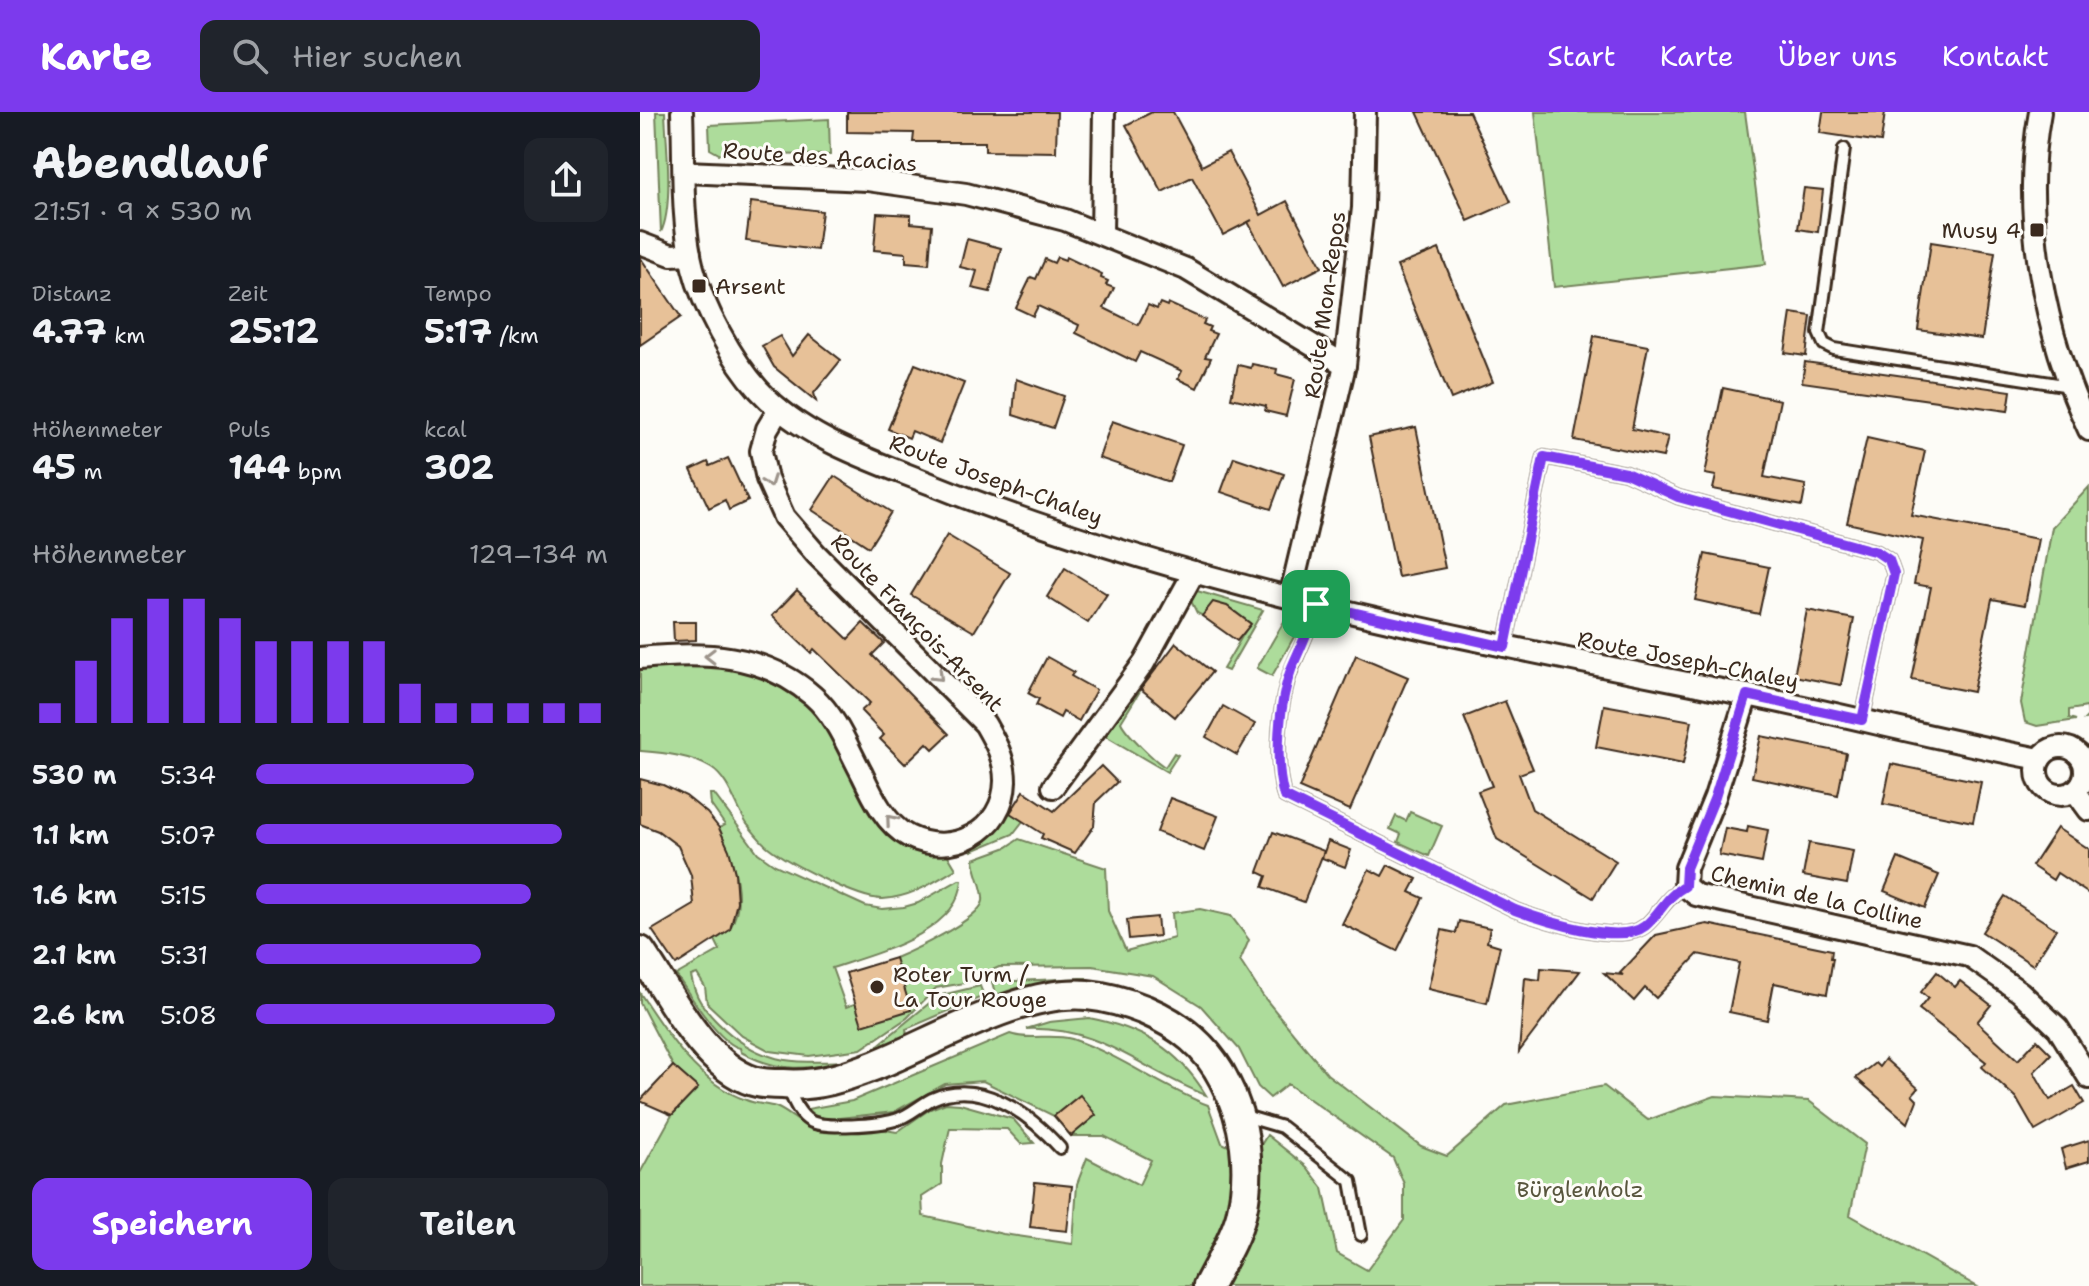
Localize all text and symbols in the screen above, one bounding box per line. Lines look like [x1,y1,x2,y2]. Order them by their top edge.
search box [200,20,760,92]
text: Karte [40,31,152,82]
icon: search [228,34,272,78]
text: Hier suchen [292,36,462,77]
text: Start [1547,37,1616,75]
text: Karte [1660,37,1734,75]
text: Über uns [1778,37,1898,75]
text: Kontakt [1942,37,2049,75]
text: Abendlauf [32,133,268,192]
street label: Route des Acacias [722,136,918,178]
button: share [524,138,608,222]
text: 21:51 · 9 × 530 m [32,193,252,228]
street label: Route Mon-Repos [1297,209,1353,401]
place label: Musy 4 [1942,216,2021,245]
marker: Musy 4 [2028,221,2046,239]
place label: Arsent [715,272,786,301]
marker: Arsent [690,277,708,295]
text: Distanz [32,279,112,308]
text: Zeit [228,279,268,308]
text: Tempo [424,279,492,308]
text: 4.77 [32,308,107,354]
text: 25:12 [228,308,319,354]
text: 5:17 [424,308,492,354]
text: km [107,321,145,350]
text: /km [492,321,539,350]
text: Höhenmeter [32,415,163,444]
text: Puls [228,415,271,444]
text: kcal [424,415,467,444]
street label: Route Joseph-Chaley [885,428,1107,532]
text: 45 [32,444,76,490]
text: 144 [228,444,290,490]
text: 302 [424,444,494,490]
text: m [76,457,102,486]
text: bpm [290,457,342,486]
one-way arrow [759,474,776,488]
street label: Route François-Arsent [824,528,1010,718]
text: Höhenmeter [32,536,187,571]
text: 129–134 m [469,536,608,571]
pin [1282,570,1350,638]
icon: arrive [1294,582,1338,626]
street label: Route Joseph-Chaley [1575,624,1801,696]
one-way arrow [703,647,716,665]
one-way arrow [928,667,943,681]
text: 530 m [32,757,117,792]
text: 5:34 [160,757,216,792]
one-way arrow [886,814,901,829]
text: 1.1 km [32,817,109,852]
text: 5:07 [160,817,216,852]
street label: Chemin de la Colline [1708,858,1926,936]
text: 1.6 km [32,877,117,912]
text: 5:15 [160,877,207,912]
text: 2.1 km [32,937,116,972]
text: 5:31 [160,937,208,972]
place label: Roter Turm / La Tour Rouge [893,960,1047,1014]
marker: Roter Turm / La Tour Rouge [868,978,886,996]
text: 2.6 km [32,997,125,1032]
text: 5:08 [160,997,217,1032]
park label: Bürglenholz [1516,1175,1644,1204]
button: Speichern [32,1178,312,1270]
button: Teilen [328,1178,608,1270]

